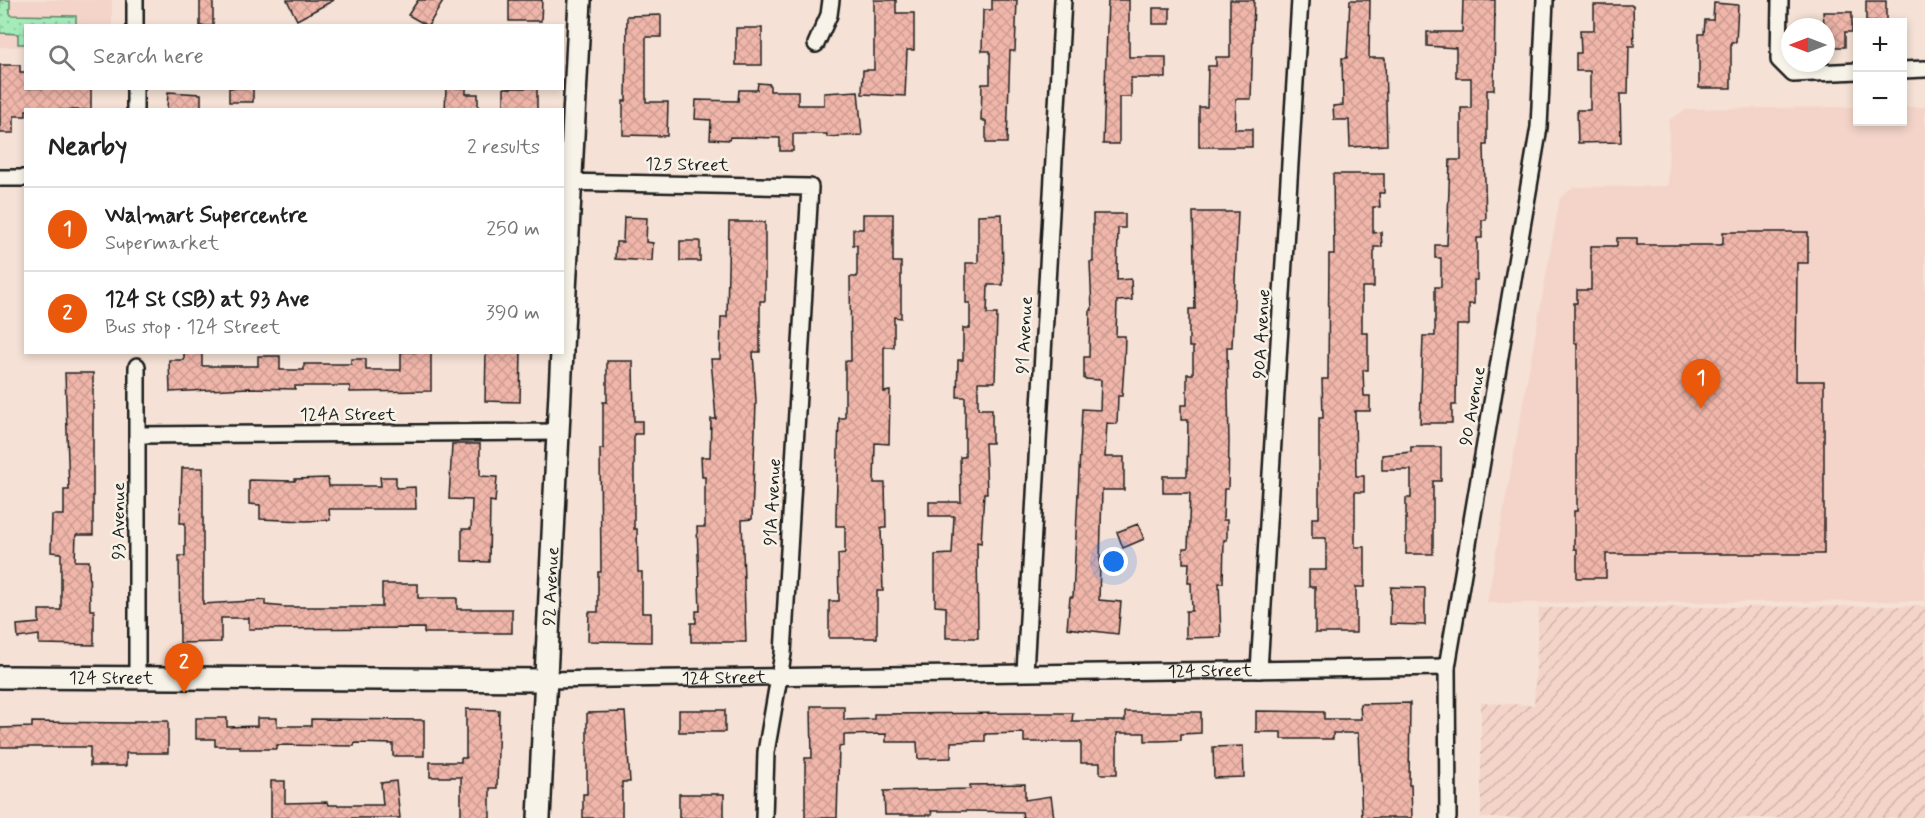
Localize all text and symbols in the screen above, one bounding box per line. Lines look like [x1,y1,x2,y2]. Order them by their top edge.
north arrow [1781,18,1835,72]
map controls [1853,18,1907,126]
button: + [1853,18,1907,72]
search box [24,24,564,90]
icon: search [45,41,78,74]
text: Search here [93,43,204,71]
button: − [1853,72,1907,126]
text: Nearby [48,130,127,164]
text: 2 results [467,134,540,161]
street label: 125 Street [645,152,730,178]
text: Walmart Supercentre [105,202,308,230]
text: 1 [63,216,72,243]
text: 250 m [486,216,540,243]
text: Supermarket [105,230,219,257]
text: 124 St (SB) at 93 Ave [105,286,310,314]
street label: 90A Avenue [1248,289,1276,380]
street label: 91 Avenue [1011,295,1039,375]
text: 2 [63,300,72,327]
text: 390 m [486,300,540,327]
text: Bus stop · 124 Street [105,314,281,341]
pin: 1 [1682,360,1720,409]
street label: 90 Avenue [1454,364,1492,448]
street label: 124A Street [300,403,397,427]
street label: 91A Avenue [759,458,787,546]
street label: 93 Avenue [107,482,131,560]
street label: 92 Avenue [537,546,565,627]
your location [1099,547,1128,576]
pin: 2 [164,644,204,693]
street label: 124 Street [1167,659,1253,684]
street label: 124 Street [69,666,154,691]
street label: 124 Street [682,666,767,691]

